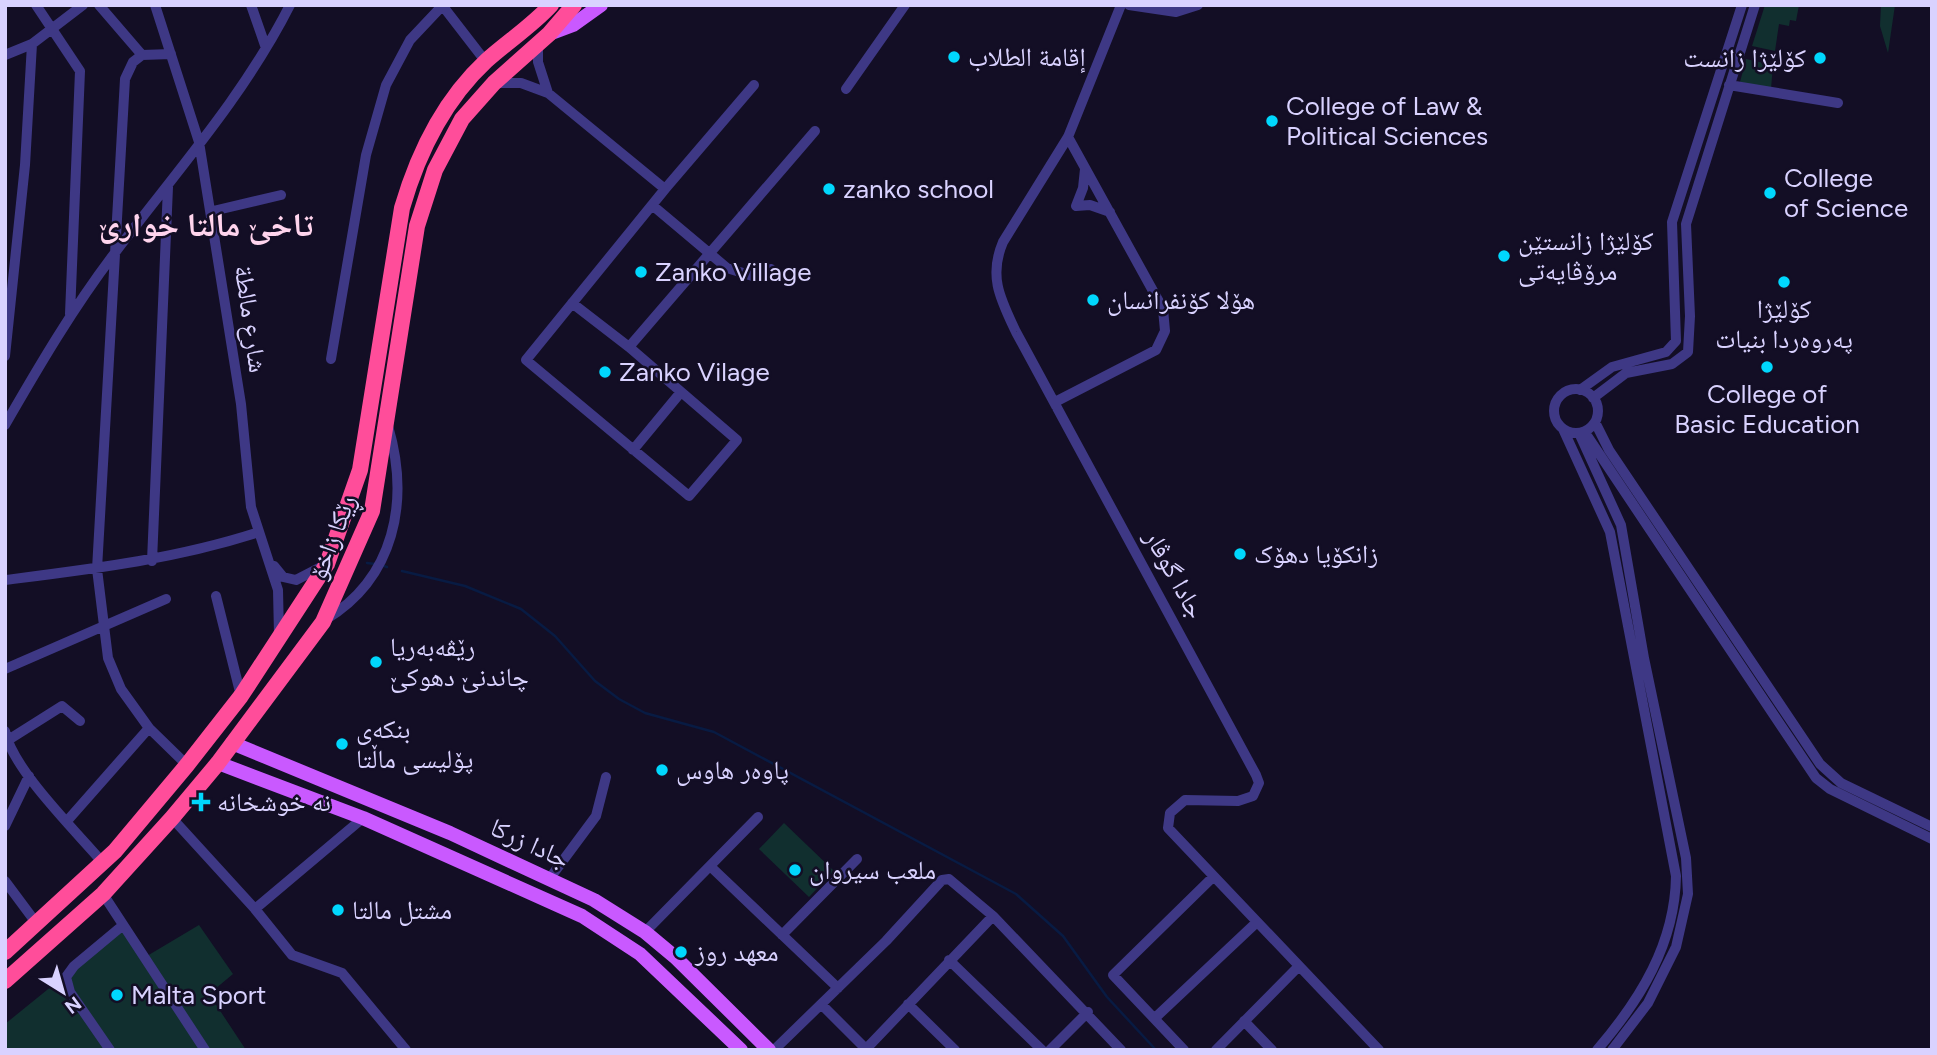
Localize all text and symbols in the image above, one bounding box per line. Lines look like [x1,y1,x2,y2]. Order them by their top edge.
place label: إقامة الطلاب [968,41,1086,74]
place label: کۆلێژا زانست [1683,42,1806,74]
marker: إقامة الطلاب [946,49,962,65]
marker: کۆلێژا زانست [1812,50,1828,66]
place label: College of Law & Political Sciences [1286,90,1488,152]
marker: College of Law & Political Sciences [1264,113,1280,129]
place label: College of Science [1784,162,1908,224]
place label: zanko school [843,173,994,205]
marker: zanko school [821,181,837,197]
marker: College of Science [1762,185,1778,201]
district label: تاخێ مالتا خوارێ [99,205,314,245]
place label: كۆلێژا زانستێن مرۆڤایەتی [1518,225,1654,287]
marker: كۆلێژا زانستێن مرۆڤایەتی [1496,248,1512,264]
place label: Zanko Village [655,256,811,288]
street label: شارع مالطة [228,263,274,375]
marker: Zanko Village [633,264,649,280]
marker: کۆلێژا پەروەردا بنیات [1776,274,1792,290]
place label: هۆلا كۆنفرانسان [1107,284,1255,316]
marker: هۆلا كۆنفرانسان [1085,292,1101,308]
place label: کۆلێژا پەروەردا بنیات [1715,293,1853,355]
place label: Zanko Vilage [619,356,770,388]
marker: College of Basic Education [1759,359,1775,375]
marker: Zanko Vilage [597,364,613,380]
place label: College of Basic Education [1674,378,1860,440]
street label: ڕێکا زاخۆ [301,490,366,585]
street label: جادا گوڤار [1137,523,1213,624]
place label: زانکۆیا دهۆک [1254,538,1378,570]
marker: زانکۆیا دهۆک [1232,546,1248,562]
place label: رێڤەبەریا چاندنێ دهوکێ [390,631,529,693]
marker: رێڤەبەریا چاندنێ دهوکێ [368,654,384,670]
place label: بنکەی پۆلیسی ماڵتا [356,713,473,775]
marker: بنکەی پۆلیسی ماڵتا [334,736,350,752]
place label: پاوەر هاوس [676,754,789,786]
marker: پاوەر هاوس [654,762,670,778]
place label: نه خوشخانه [217,786,331,818]
marker: نه خوشخانه [191,792,211,812]
street label: جادا زرکا [485,811,575,875]
place label: ملعب سيروان [809,854,936,886]
marker: ملعب سيروان [787,862,803,878]
place label: مشتل مالتا [352,894,452,926]
marker: مشتل مالتا [330,902,346,918]
place label: معهد روز [694,936,779,968]
marker: معهد روز [673,944,689,960]
north arrow [28,957,98,1027]
place label: Malta Sport [131,979,267,1011]
marker: Malta Sport [109,987,125,1003]
text: N [60,992,86,1019]

